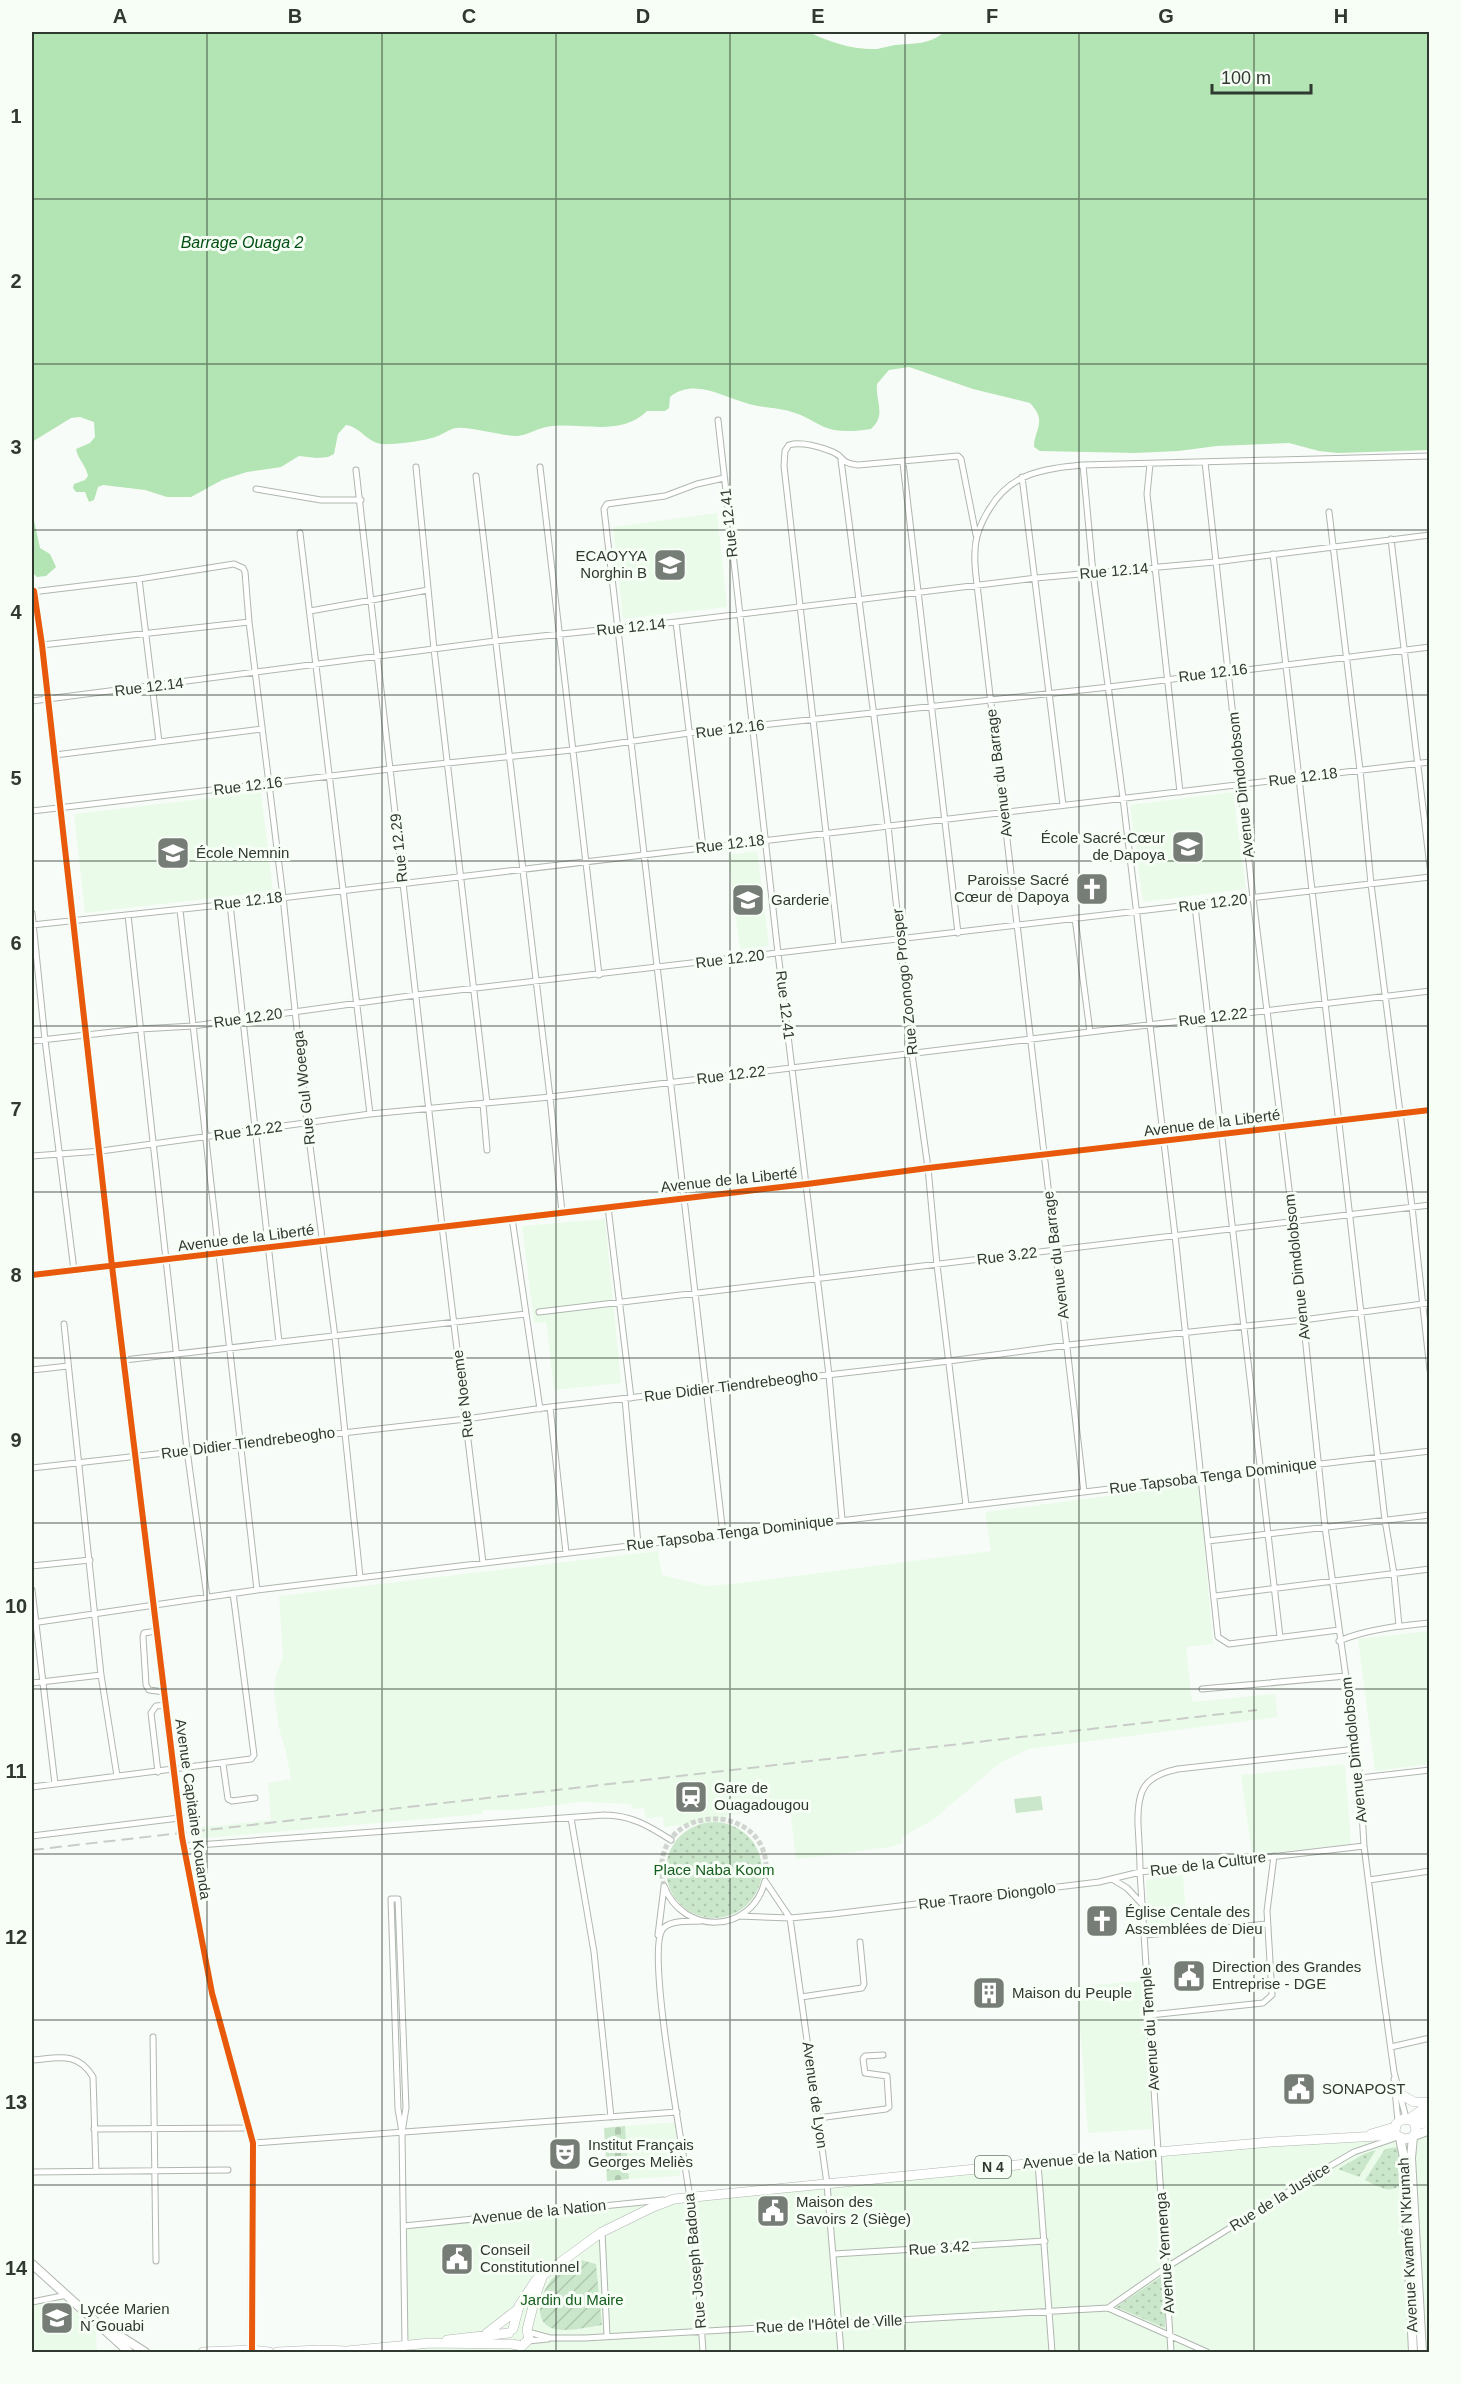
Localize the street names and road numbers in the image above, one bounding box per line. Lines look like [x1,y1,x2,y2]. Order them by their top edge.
street label: Rue 12.41 [716,488,741,558]
street label: Rue 12.14 [1079,559,1149,582]
street label: Rue 12.14 [596,614,666,639]
street label: Rue 12.16 [1178,660,1248,685]
street label: Rue 12.14 [114,674,184,699]
street label: Avenue du Barrage [982,708,1015,838]
street label: Avenue Dimdolobsom [1224,711,1257,859]
street label: Rue 12.16 [695,716,765,741]
street label: Rue 12.18 [1268,764,1338,789]
street label: Rue 12.16 [213,773,283,798]
street label: Rue 12.29 [386,813,411,883]
street label: Rue 12.18 [695,831,765,856]
street label: Rue 12.18 [213,888,283,913]
street label: Rue 12.20 [1178,890,1248,915]
street label: Rue Zoonogo Prosper [888,908,921,1056]
street label: Rue 12.20 [695,946,765,971]
street label: Rue 12.41 [773,970,798,1040]
street label: Rue 12.20 [212,1004,283,1031]
street label: Rue 12.22 [1178,1004,1248,1029]
street label: Rue Gul Woeega [289,1029,318,1146]
street label: Rue 12.22 [696,1062,766,1087]
street label: Avenue de la Liberté [1143,1106,1281,1139]
street label: Rue 12.22 [212,1117,283,1144]
street label: Avenue de la Liberté [660,1164,798,1195]
street label: Avenue du Barrage [1039,1190,1072,1320]
street label: Avenue Dimdolobsom [1280,1193,1313,1341]
street label: Avenue de la Liberté [177,1221,315,1254]
street label: Rue 3.22 [976,1243,1038,1268]
street label: Rue Noeeme [449,1349,476,1439]
street label: Rue Didier Tiendrebeogho [643,1366,819,1405]
street label: Rue Didier Tiendrebeogho [160,1423,336,1462]
street label: Rue Tapsoba Tenga Dominique [1108,1454,1318,1497]
street label: Rue Tapsoba Tenga Dominique [625,1511,835,1554]
street label: Avenue Dimdolobsom [1337,1676,1370,1824]
street label: Avenue Capitaine Kouanda [172,1717,215,1901]
street label: Rue de la Culture [1149,1848,1267,1879]
street label: Rue Traore Diongolo [917,1879,1057,1912]
street label: Avenue du Temple [1137,1967,1162,2091]
street label: Avenue de Lyon [800,2040,831,2149]
street label: Avenue de la Nation [1022,2143,1158,2172]
road number: N 4 [975,2156,1011,2178]
street label: Avenue Kwamé N'Krumah [1394,2157,1421,2333]
street label: Rue de la Justice [1226,2159,1333,2234]
street label: Avenue Yennenga [1152,2191,1177,2314]
street label: Rue Joseph Badoua [680,2192,709,2329]
street label: Avenue de la Nation [471,2196,607,2227]
street label: Rue 3.42 [908,2237,970,2258]
street label: Rue de l'Hôtel de Ville [755,2311,903,2336]

